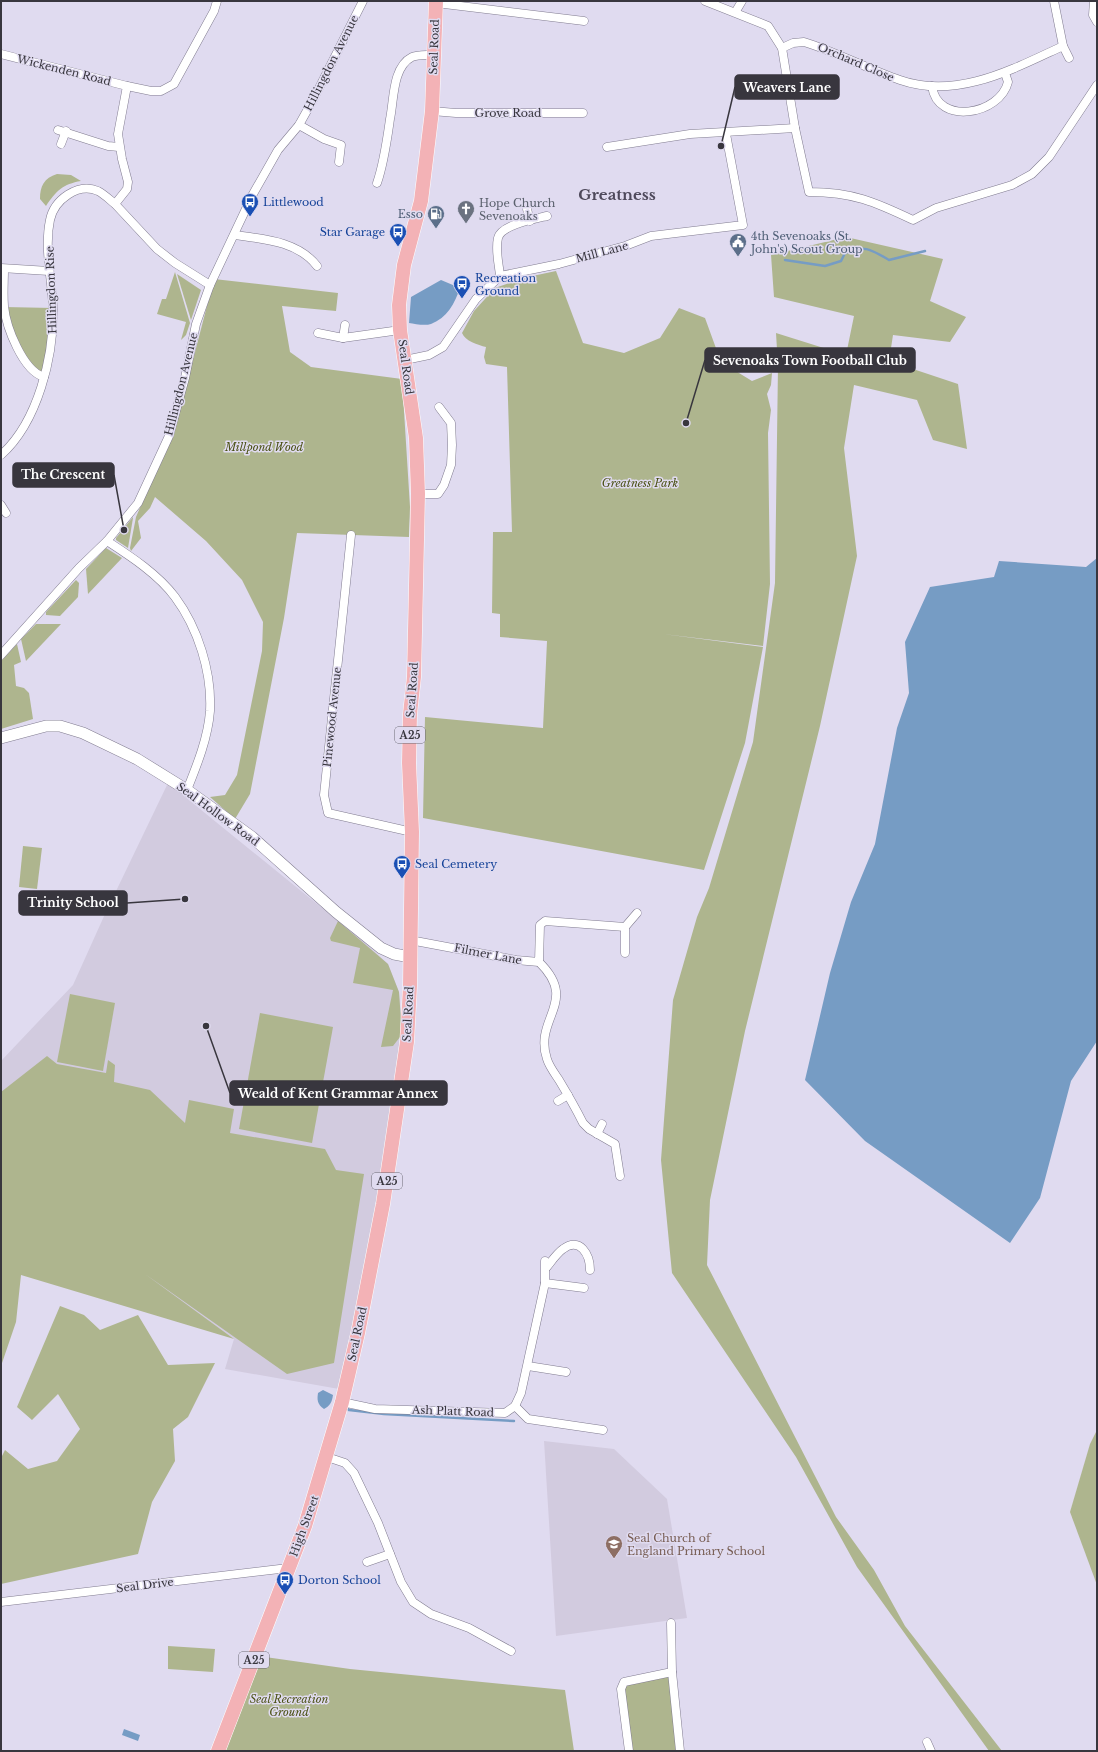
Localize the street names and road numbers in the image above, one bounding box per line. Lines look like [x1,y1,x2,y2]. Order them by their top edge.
street label: Hillingdon Avenue [301,13,361,113]
street label: Seal Road [426,18,442,75]
street label: Orchard Close [816,40,896,84]
street label: Wickenden Road [15,51,113,89]
street label: Grove Road [475,106,542,120]
street label: Mill Lane [574,238,630,266]
street label: Hillingdon Rise [42,246,60,334]
street label: Hillingdon Avenue [161,331,201,437]
street label: Seal Road [395,339,417,396]
street label: Seal Road [403,661,421,718]
street label: Pinewood Avenue [320,666,344,768]
road number: A25 [395,727,425,743]
street label: Seal Hollow Road [174,779,263,849]
street label: Filmer Lane [453,941,523,967]
street label: Seal Road [400,985,416,1042]
road number: A25 [372,1173,402,1189]
street label: Seal Road [344,1305,370,1363]
street label: Ash Platt Road [411,1403,495,1419]
street label: High Street [286,1493,322,1559]
street label: Seal Drive [116,1575,174,1595]
road number: A25 [239,1652,269,1668]

